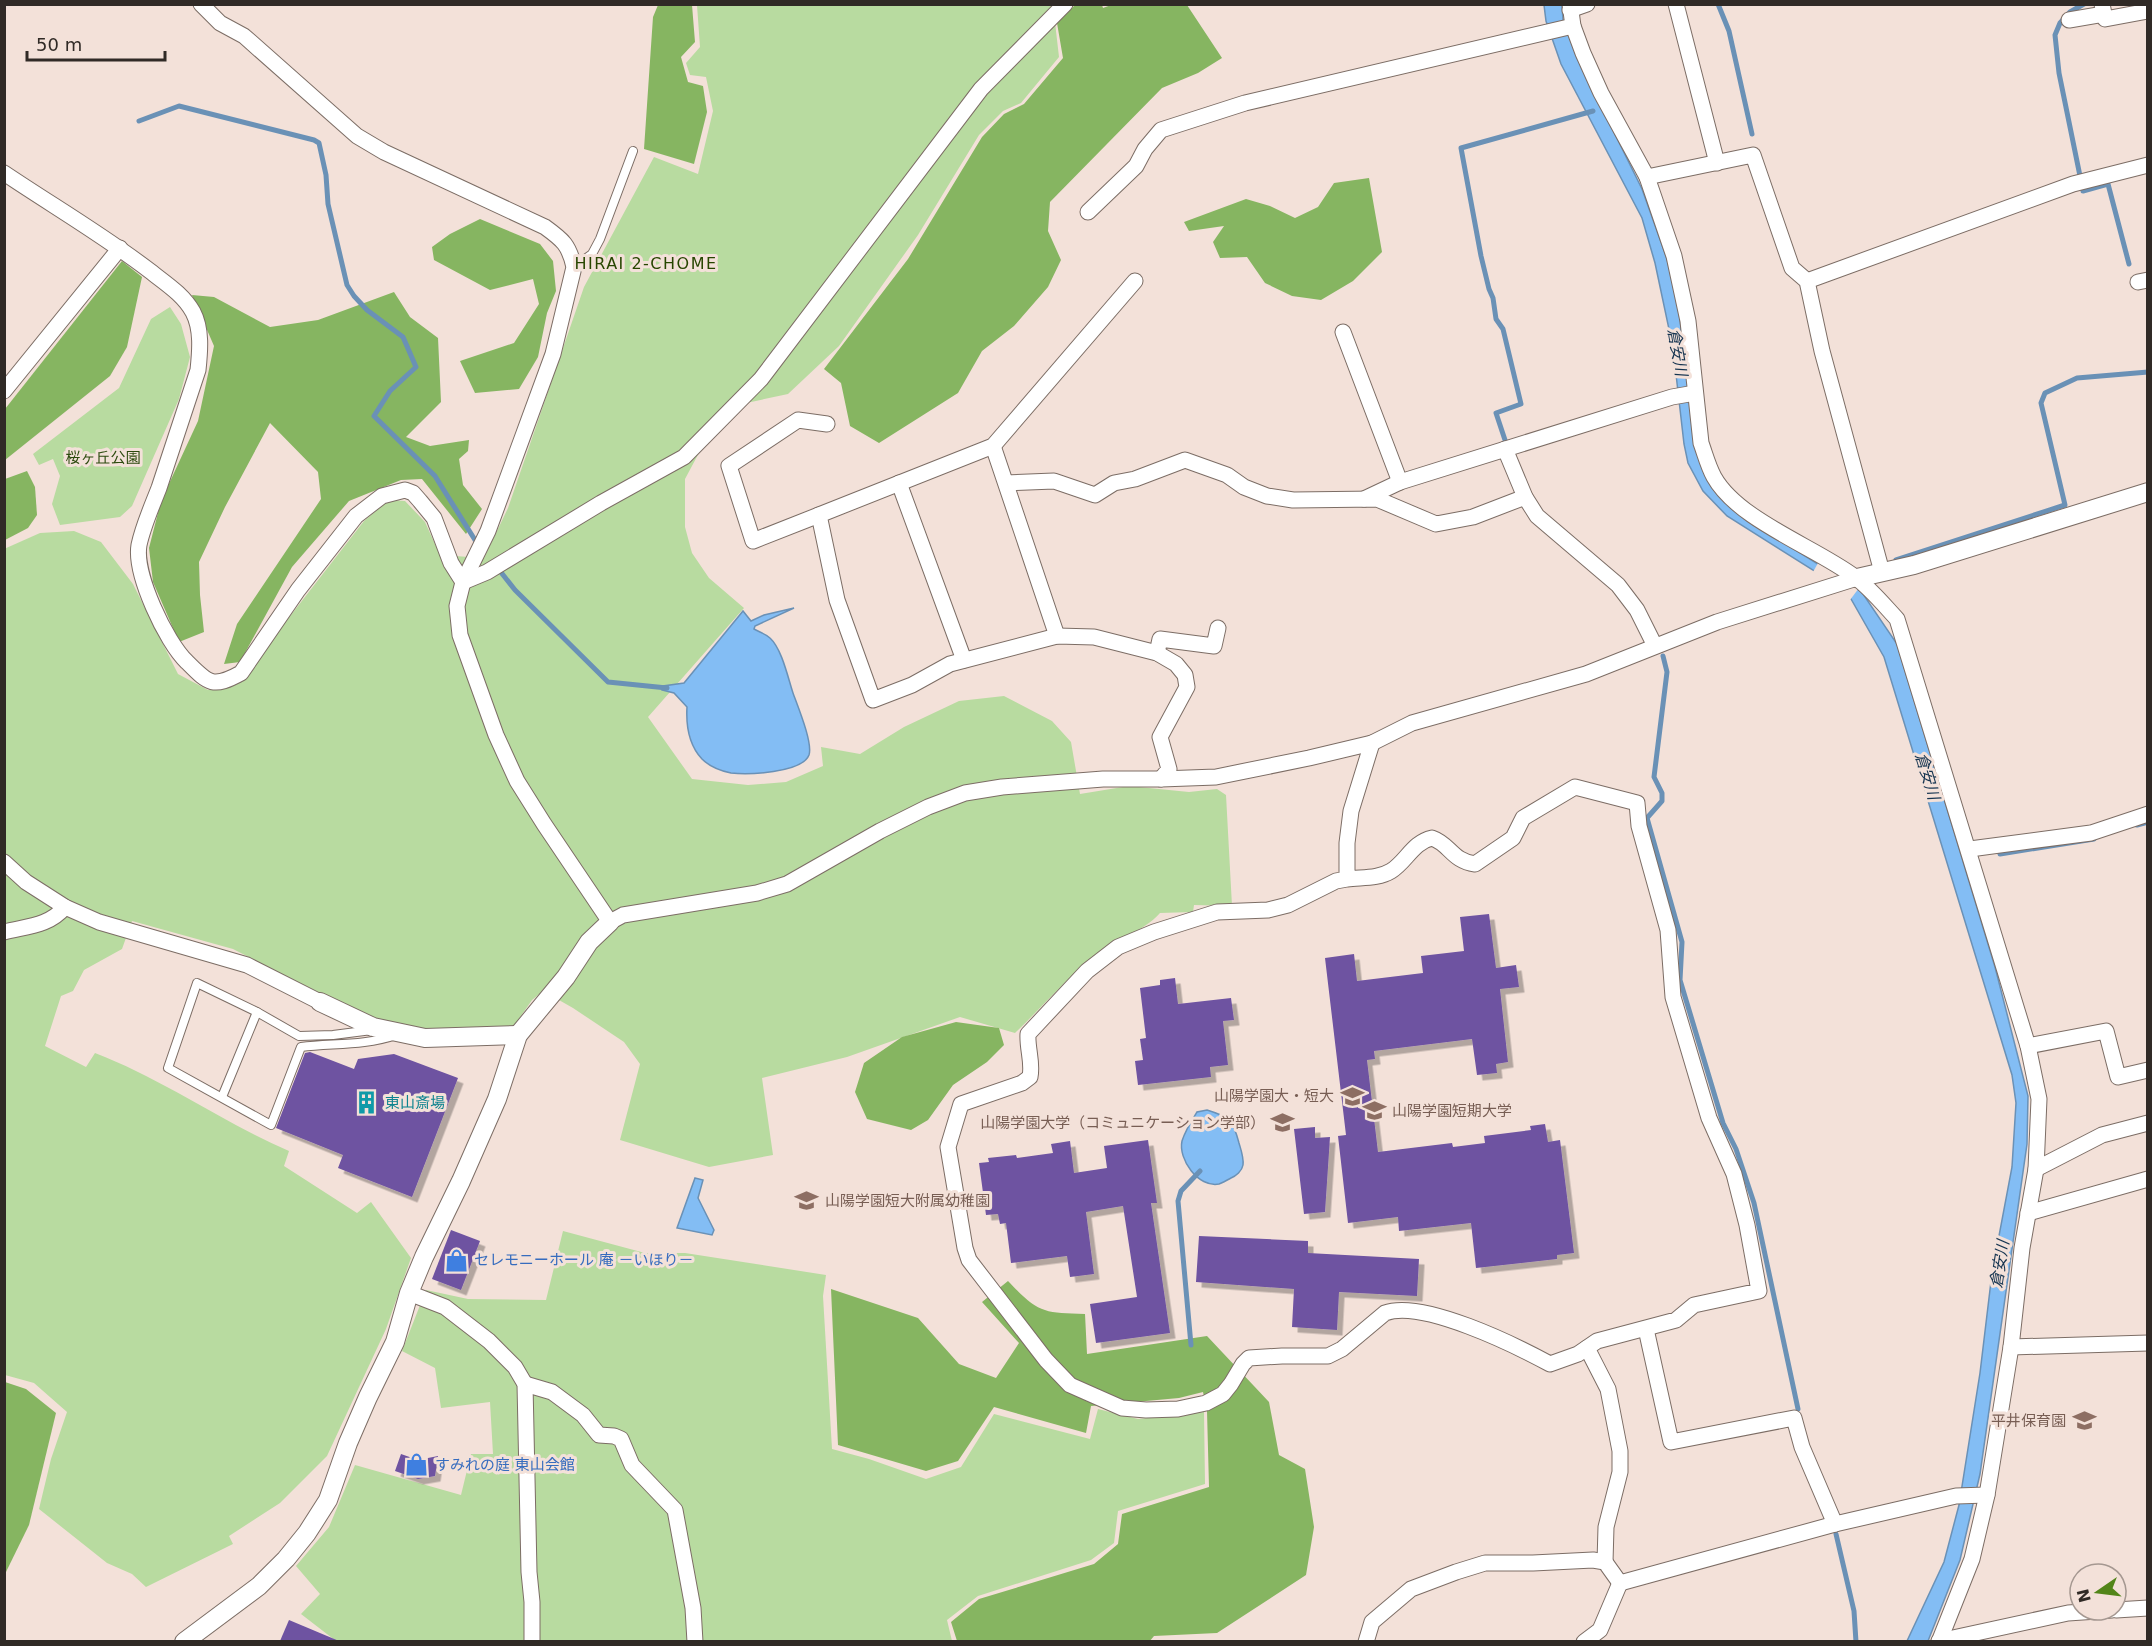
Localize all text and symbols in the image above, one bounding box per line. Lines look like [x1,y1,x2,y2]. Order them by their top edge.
scale bar [27,24,165,62]
text: 50 m [36,34,82,55]
district label: HIRAI 2-CHOME [574,254,718,273]
water label: 倉安川 [1664,327,1691,379]
park label: 桜ヶ丘公園 [65,449,141,467]
water label: 倉安川 [1911,750,1944,804]
school or university icon: 山陽学園大・短大 [1339,1083,1365,1109]
place label: 山陽学園大・短大 [1214,1087,1334,1105]
building icon: 東山斎場 [354,1090,380,1116]
place label: 東山斎場 [385,1094,445,1112]
school or university icon: 山陽学園短期大学 [1361,1098,1387,1124]
place label: 山陽学園短期大学 [1392,1102,1512,1120]
school or university icon: 山陽学園大学（コミュニケーション学部） [1270,1110,1296,1136]
place label: 山陽学園大学（コミュニケーション学部） [980,1114,1265,1132]
school or university icon: 山陽学園短大附属幼稚園 [794,1188,820,1214]
place label: 山陽学園短大附属幼稚園 [825,1192,990,1210]
water label: 倉安川 [1986,1237,2013,1289]
shop icon: セレモニーホール 庵 －いほり－ [443,1247,469,1273]
place label: セレモニーホール 庵 －いほり－ [474,1251,694,1269]
school or university icon: 平井保育園 [2071,1408,2097,1434]
place label: 平井保育園 [1991,1412,2066,1430]
shop icon: すみれの庭 東山会館 [404,1452,430,1478]
place label: すみれの庭 東山会館 [435,1456,575,1474]
north arrow [2068,1562,2128,1622]
text: N [2073,1587,2095,1604]

